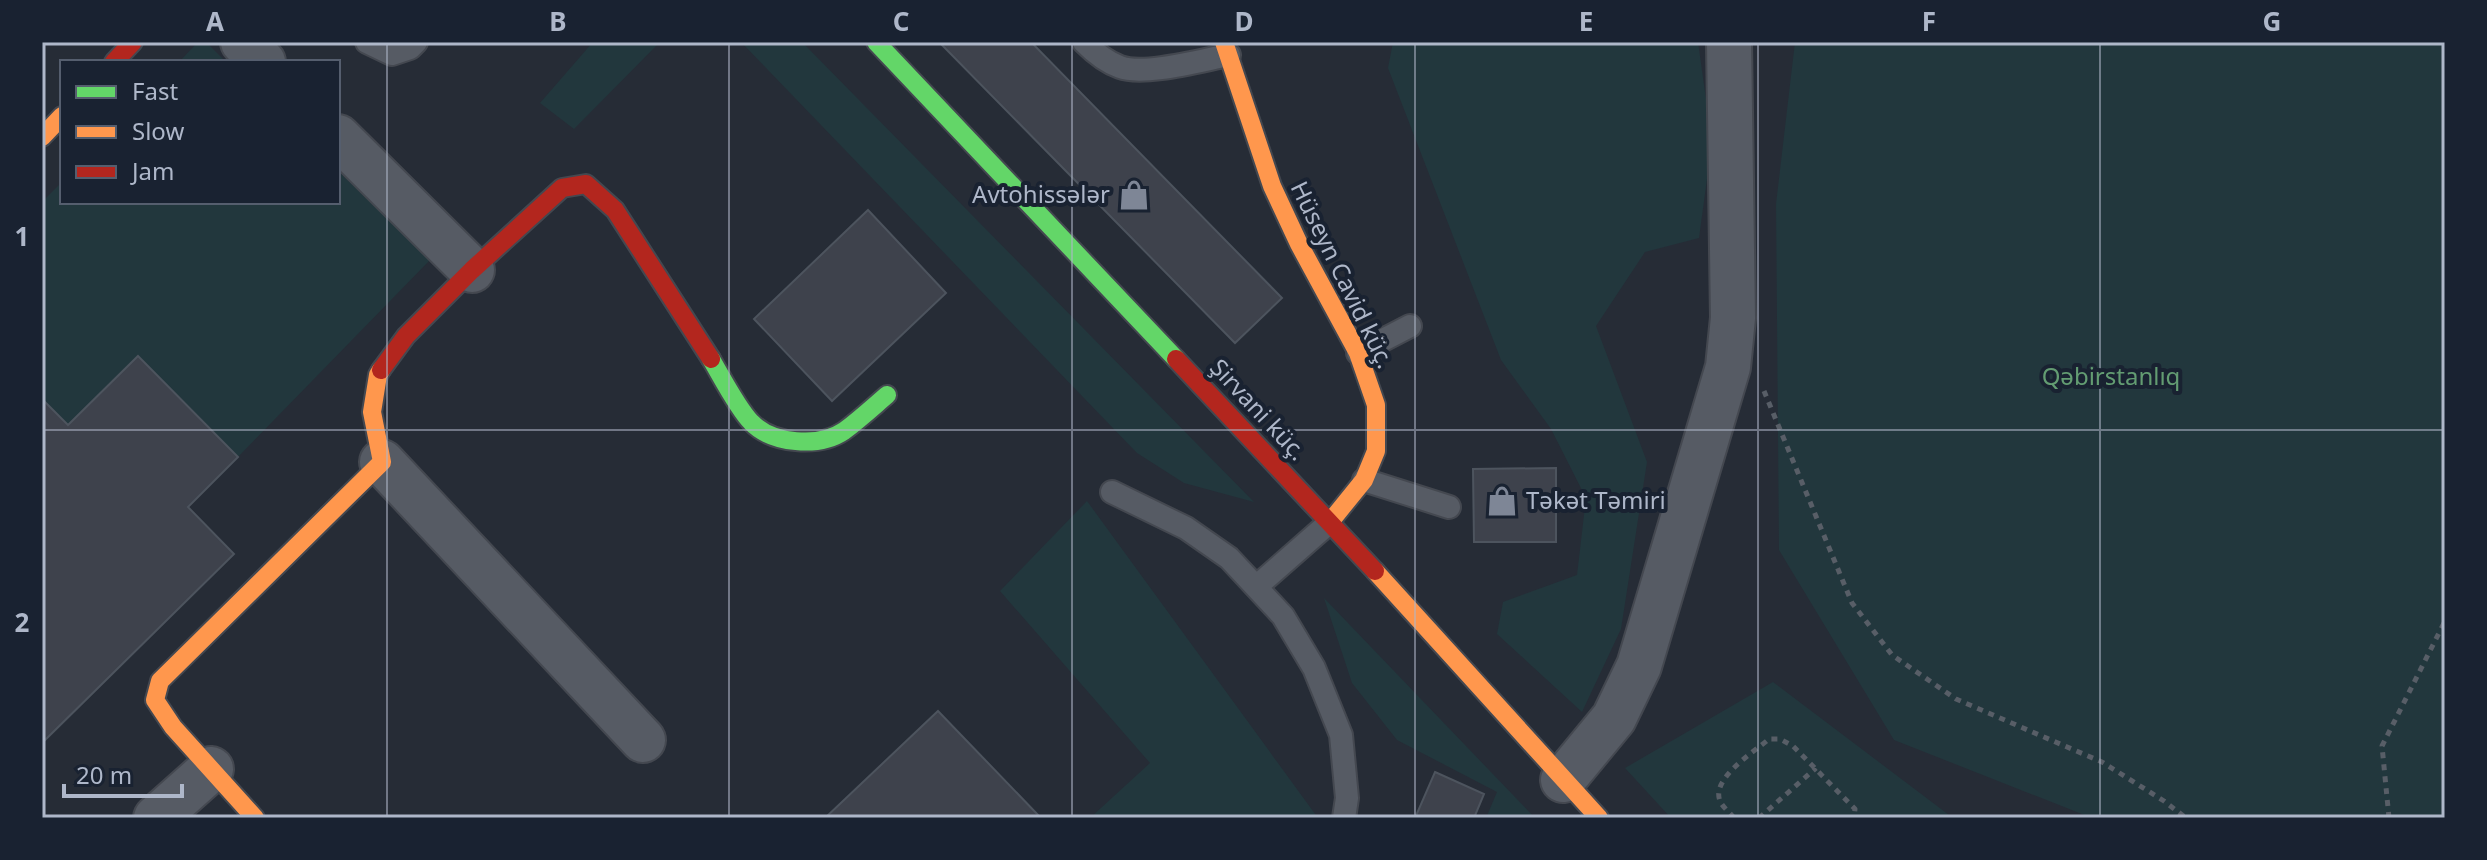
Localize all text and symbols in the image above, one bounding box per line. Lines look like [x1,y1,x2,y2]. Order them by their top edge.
text: A [206,3,224,39]
text: B [549,3,567,39]
text: C [893,3,909,39]
text: D [1234,3,1254,39]
text: E [1579,3,1593,39]
text: F [1922,3,1936,39]
text: G [2263,3,2281,39]
legend [60,60,340,204]
text: Fast [132,74,178,107]
text: Slow [132,114,184,147]
text: Jam [130,154,174,187]
street label: Hüseyn Cavid küç. [1284,175,1403,373]
place label: Avtohissələr [972,177,1110,210]
shop icon: Avtohissələr [1117,178,1151,212]
text: 1 [15,218,29,254]
street label: Şirvani küç. [1203,351,1315,467]
park label: Qəbirstanlıq [2042,359,2180,392]
place label: Təkət Təmiri [1526,483,1666,516]
shop icon: Təkət Təmiri [1485,484,1519,518]
text: 2 [15,604,30,640]
scale bar [64,748,182,798]
text: 20 m [76,758,132,791]

